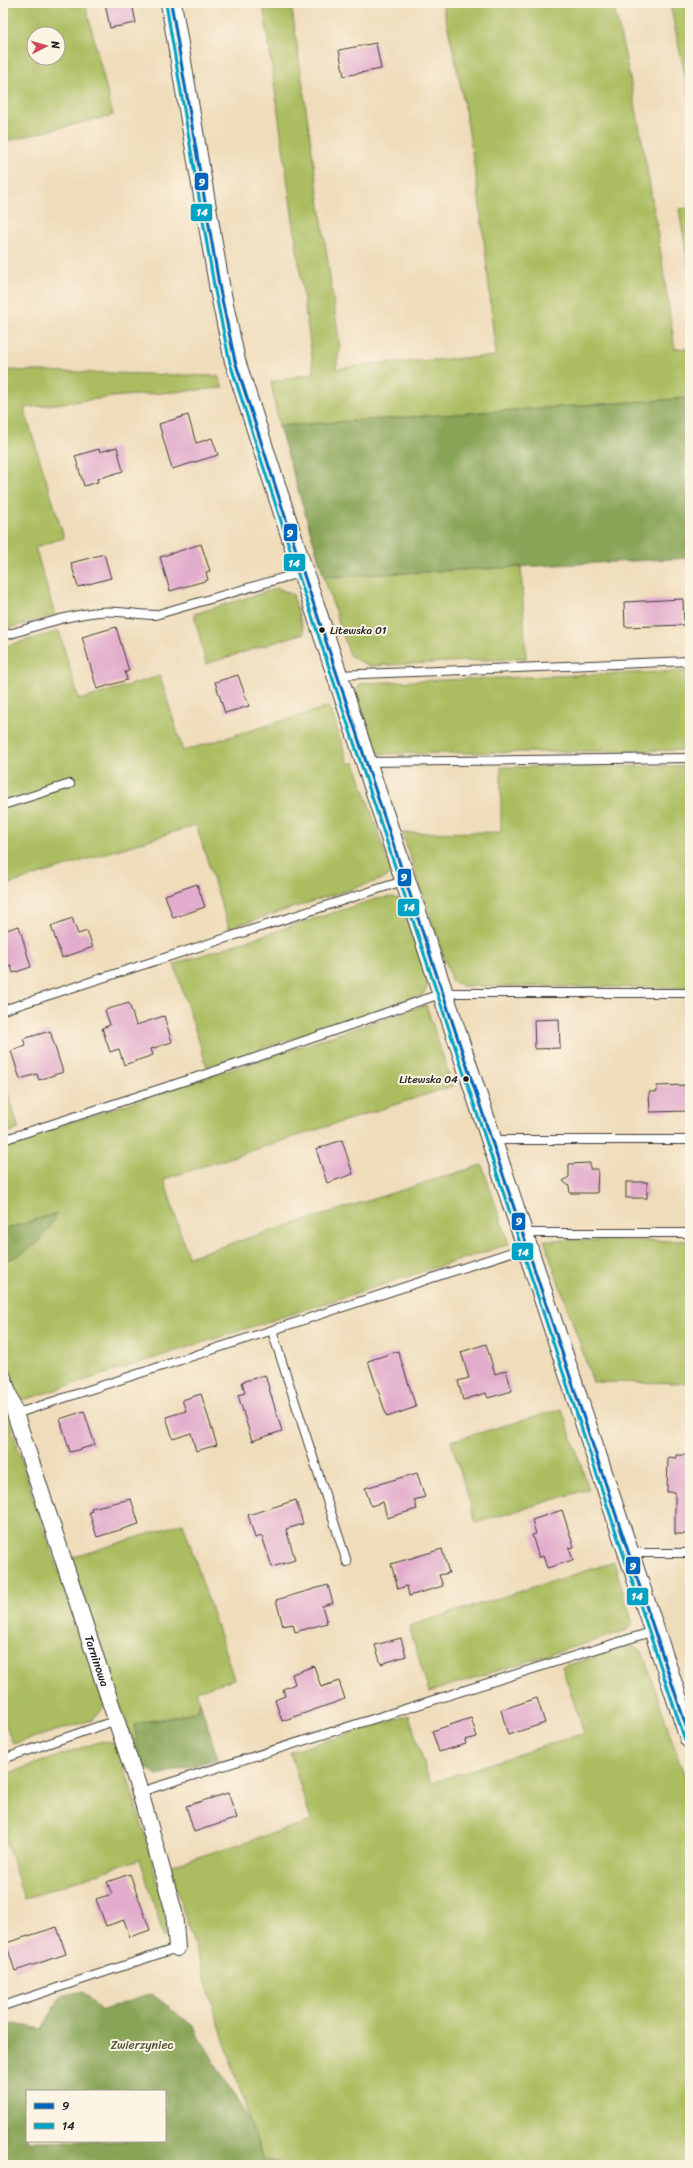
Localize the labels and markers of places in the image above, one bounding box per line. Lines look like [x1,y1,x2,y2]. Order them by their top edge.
place label: Litewska 01 [330,621,387,640]
marker: Litewska 01 [317,625,327,635]
place label: Litewska 04 [399,1070,458,1089]
marker: Litewska 04 [461,1074,471,1084]

